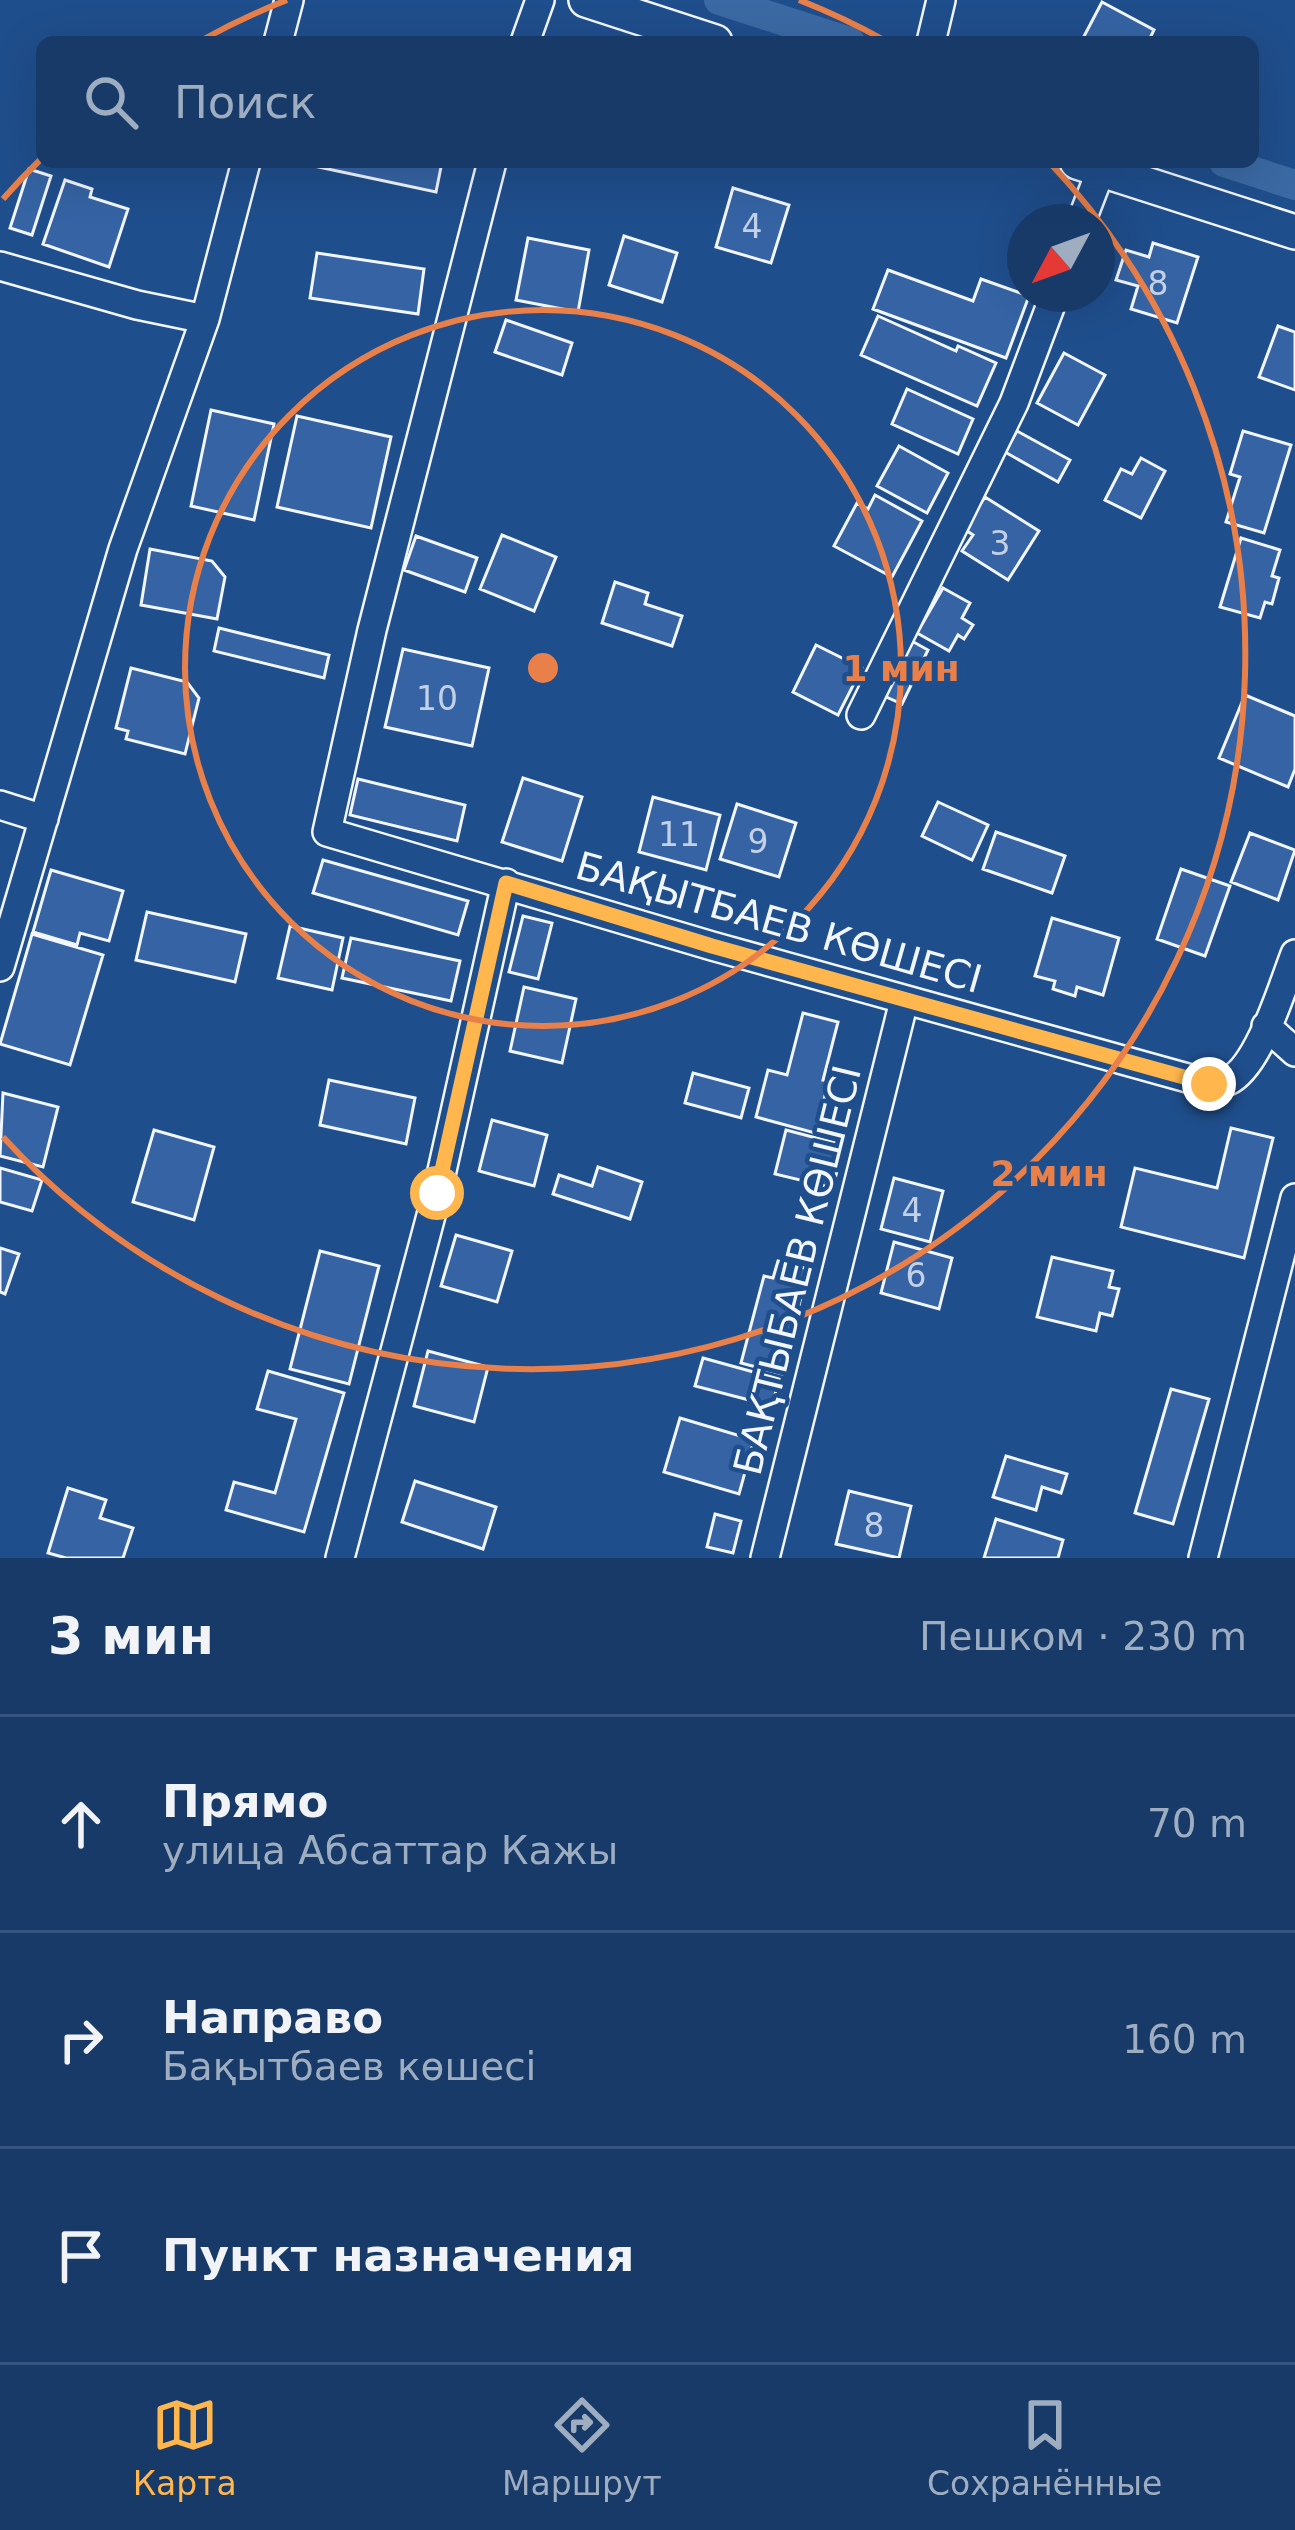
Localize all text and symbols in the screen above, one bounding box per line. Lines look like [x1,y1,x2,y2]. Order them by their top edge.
search box [36,36,1259,168]
icon: search [78,69,144,135]
text: Поиск [174,76,317,129]
north arrow [1007,204,1115,312]
house number: 4 [742,207,763,246]
house number: 8 [1148,264,1169,303]
house number: 3 [990,524,1011,563]
centre of rings [522,647,564,689]
text: 1 мин [842,648,960,689]
house number: 10 [416,679,458,718]
house number: 11 [658,815,700,854]
house number: 9 [748,822,769,861]
street label: БАҚЫТБАЕВ КӨШЕСІ [571,843,987,1002]
route end [1182,1057,1236,1111]
street label: БАҚТЫБАЕВ КӨШЕСІ [725,1061,870,1479]
text: 2 мин [990,1153,1108,1194]
route start [410,1166,464,1220]
house number: 4 [902,1191,923,1230]
house number: 6 [906,1256,927,1295]
house number: 8 [864,1506,885,1545]
text: 3 мин [48,1607,214,1666]
text: Пешком · 230 m [919,1614,1247,1659]
text: Прямо [162,1775,328,1828]
icon: ahead [48,1791,114,1857]
text: 70 m [1147,1801,1247,1846]
text: улица Абсаттар Кажы [162,1828,618,1873]
text: Направо [162,1991,383,2044]
icon: right [48,2007,114,2073]
text: 160 m [1122,2017,1247,2062]
text: Бақытбаев көшесі [162,2044,536,2089]
icon: arrive [48,2223,114,2289]
text: Пункт назначения [162,2229,634,2282]
tab: Карта [133,2392,237,2503]
tab: Маршрут [502,2392,662,2503]
tab: Сохранённые [927,2392,1162,2503]

